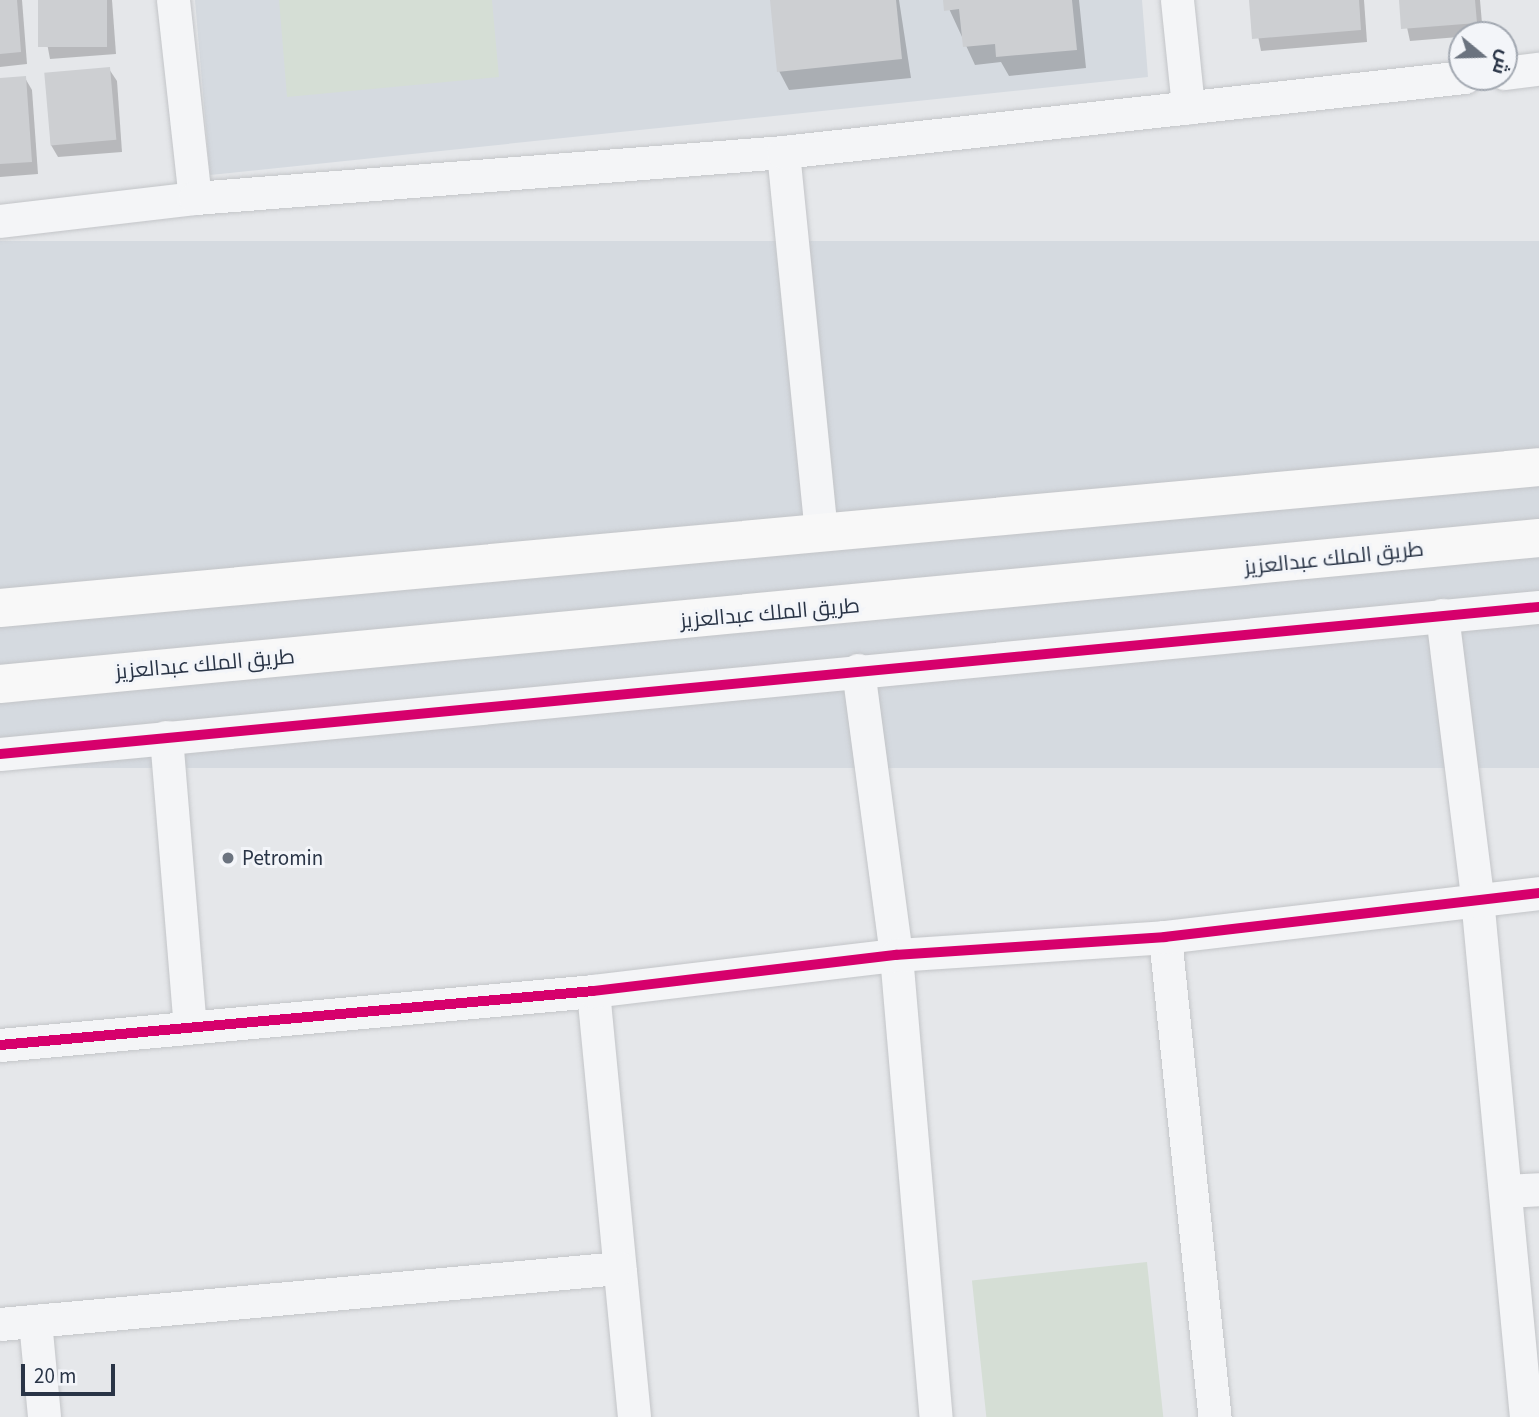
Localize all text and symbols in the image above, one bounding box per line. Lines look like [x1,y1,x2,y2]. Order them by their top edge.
north arrow [1448,21,1518,91]
text: ش [1485,46,1518,78]
street label: طريق الملك عبدالعزيز [1243,536,1425,580]
street label: طريق الملك عبدالعزيز [679,593,861,633]
street label: طريق الملك عبدالعزيز [114,644,296,684]
place label: Petromin [242,845,323,871]
marker: Petromin [220,850,236,866]
scale bar [24,1350,119,1394]
text: 20 m [34,1361,76,1391]

